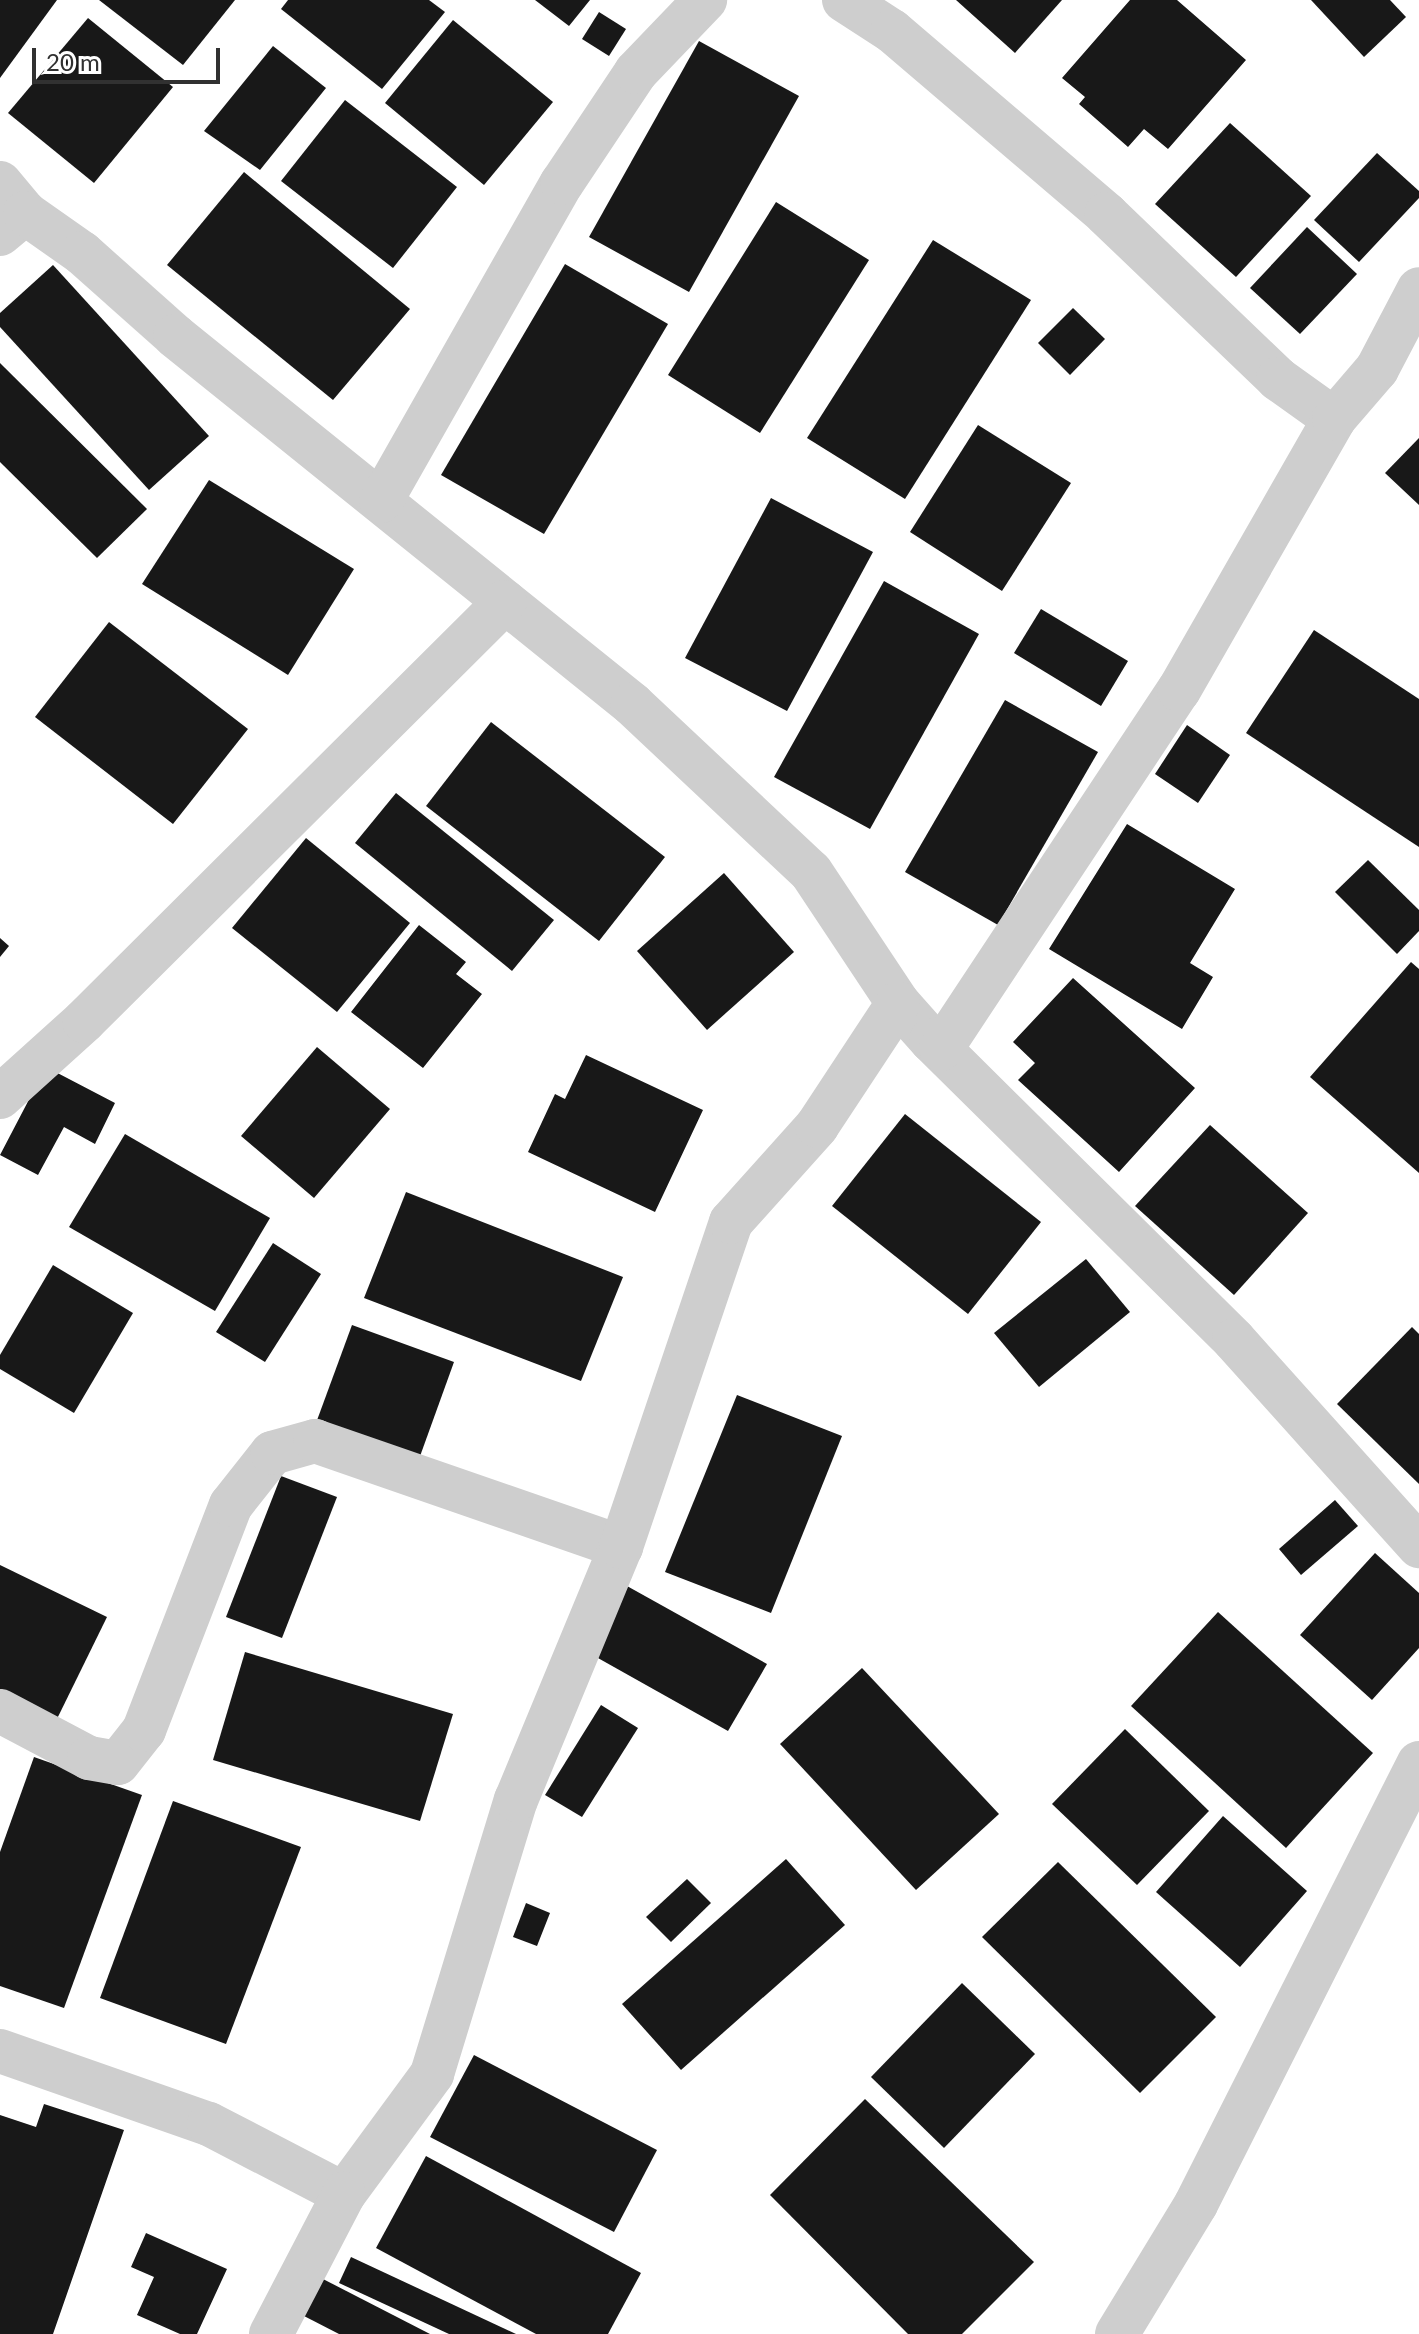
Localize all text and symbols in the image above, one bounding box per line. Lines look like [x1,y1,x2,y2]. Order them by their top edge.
scale bar [36,32,224,82]
text: 20 m [46,47,100,76]

